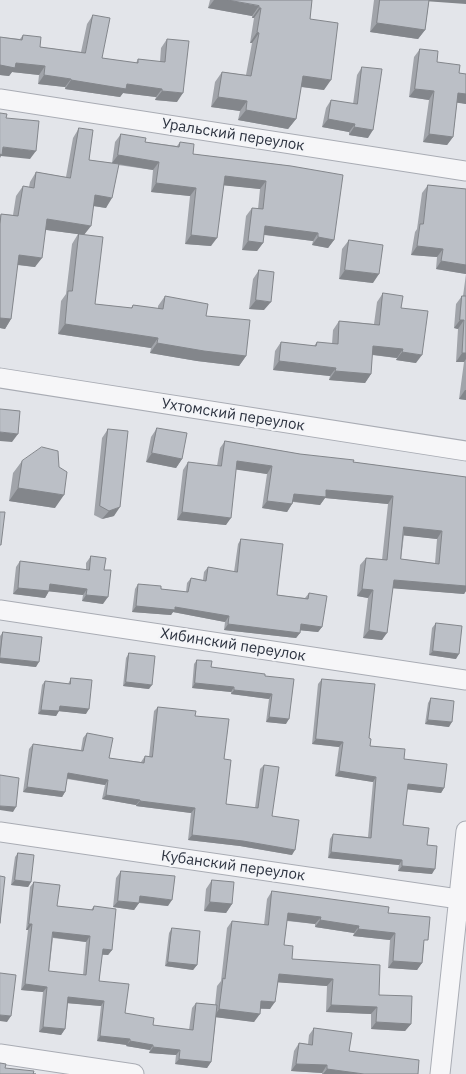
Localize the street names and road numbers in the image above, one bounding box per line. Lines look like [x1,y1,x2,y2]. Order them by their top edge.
street label: Уральский переулок [160,115,306,155]
street label: Ухтомский переулок [160,395,306,435]
street label: Хибинский переулок [159,625,307,665]
street label: Кубанский переулок [160,847,306,885]

